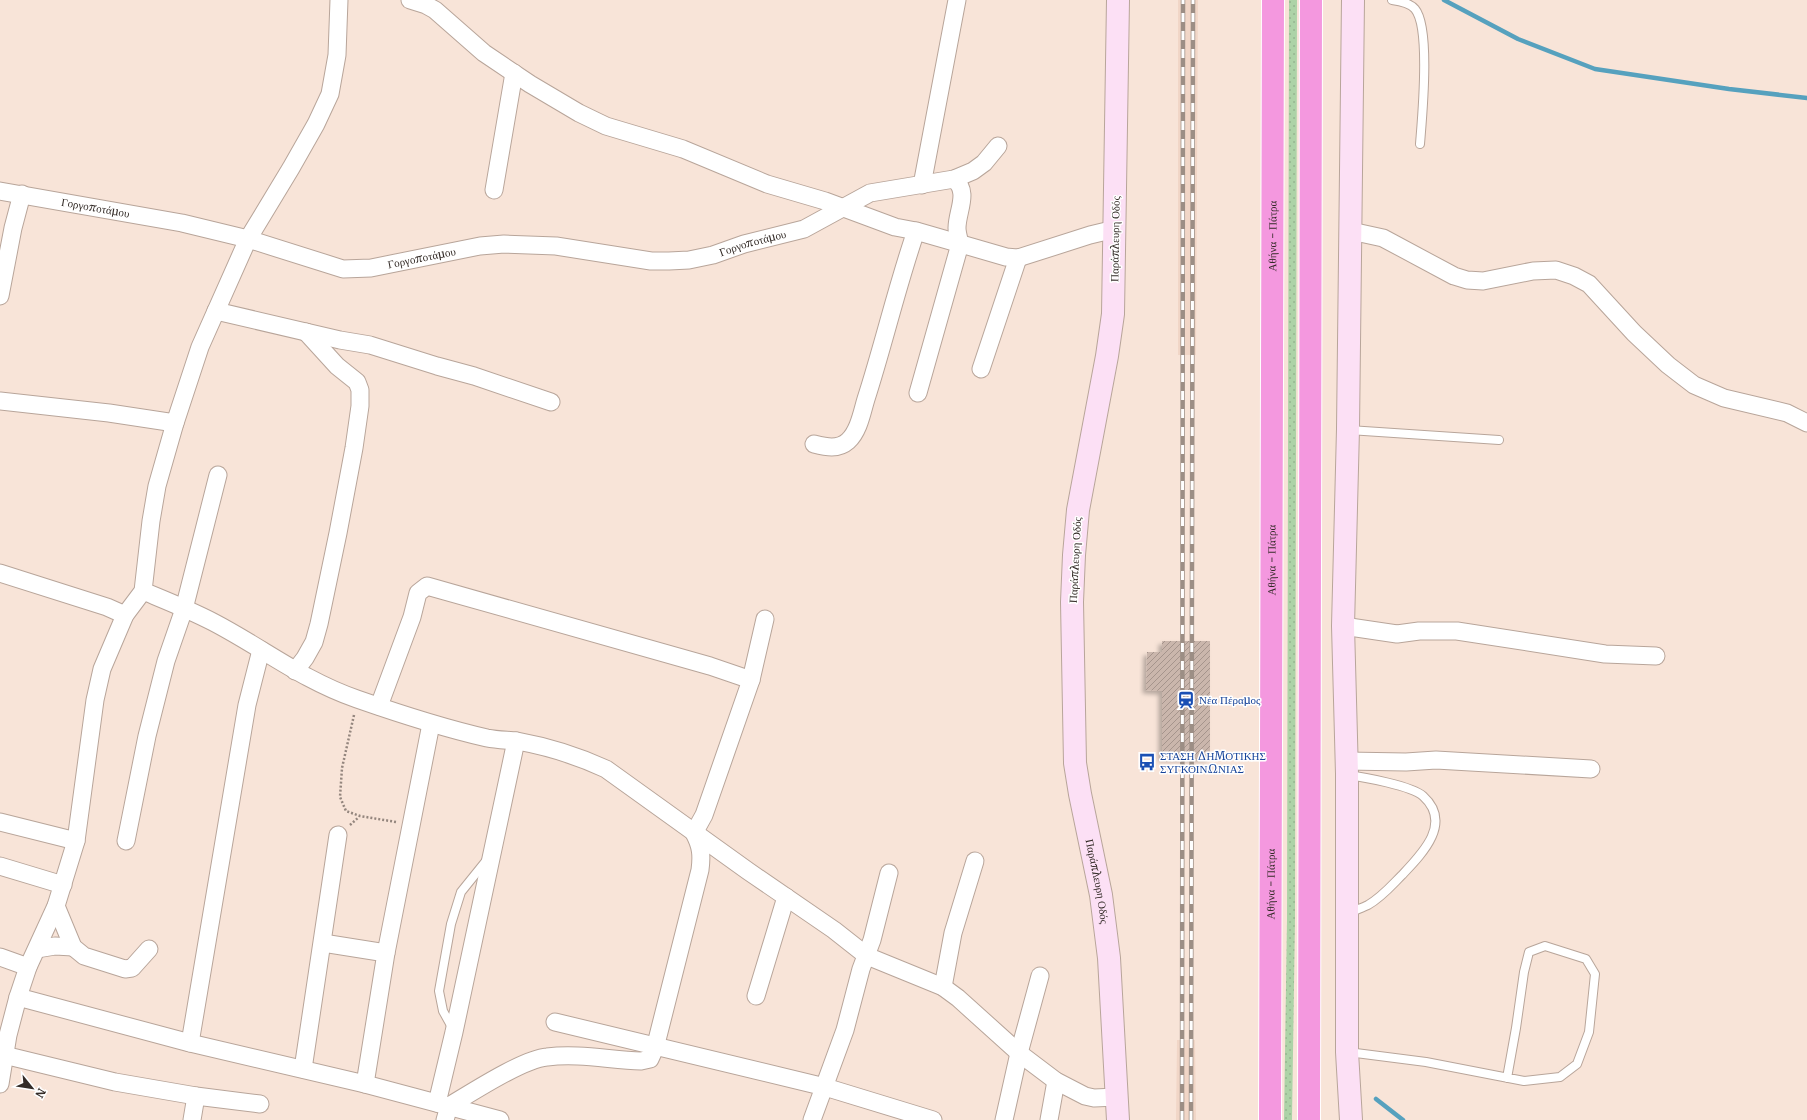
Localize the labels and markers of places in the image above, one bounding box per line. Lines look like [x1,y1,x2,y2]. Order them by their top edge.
station icon: Νέα Πέραμος [1176,690,1196,710]
place label: Νέα Πέραμος [1199,693,1261,707]
place label: ΣΤΑΣΗ ΔΗΜΟΤΙΚΗΣ ΣΥΓΚΟΙΝΩΝΙΑΣ [1160,749,1266,776]
bus stop icon: ΣΤΑΣΗ ΔΗΜΟΤΙΚΗΣ ΣΥΓΚΟΙΝΩΝΙΑΣ [1137,752,1157,772]

